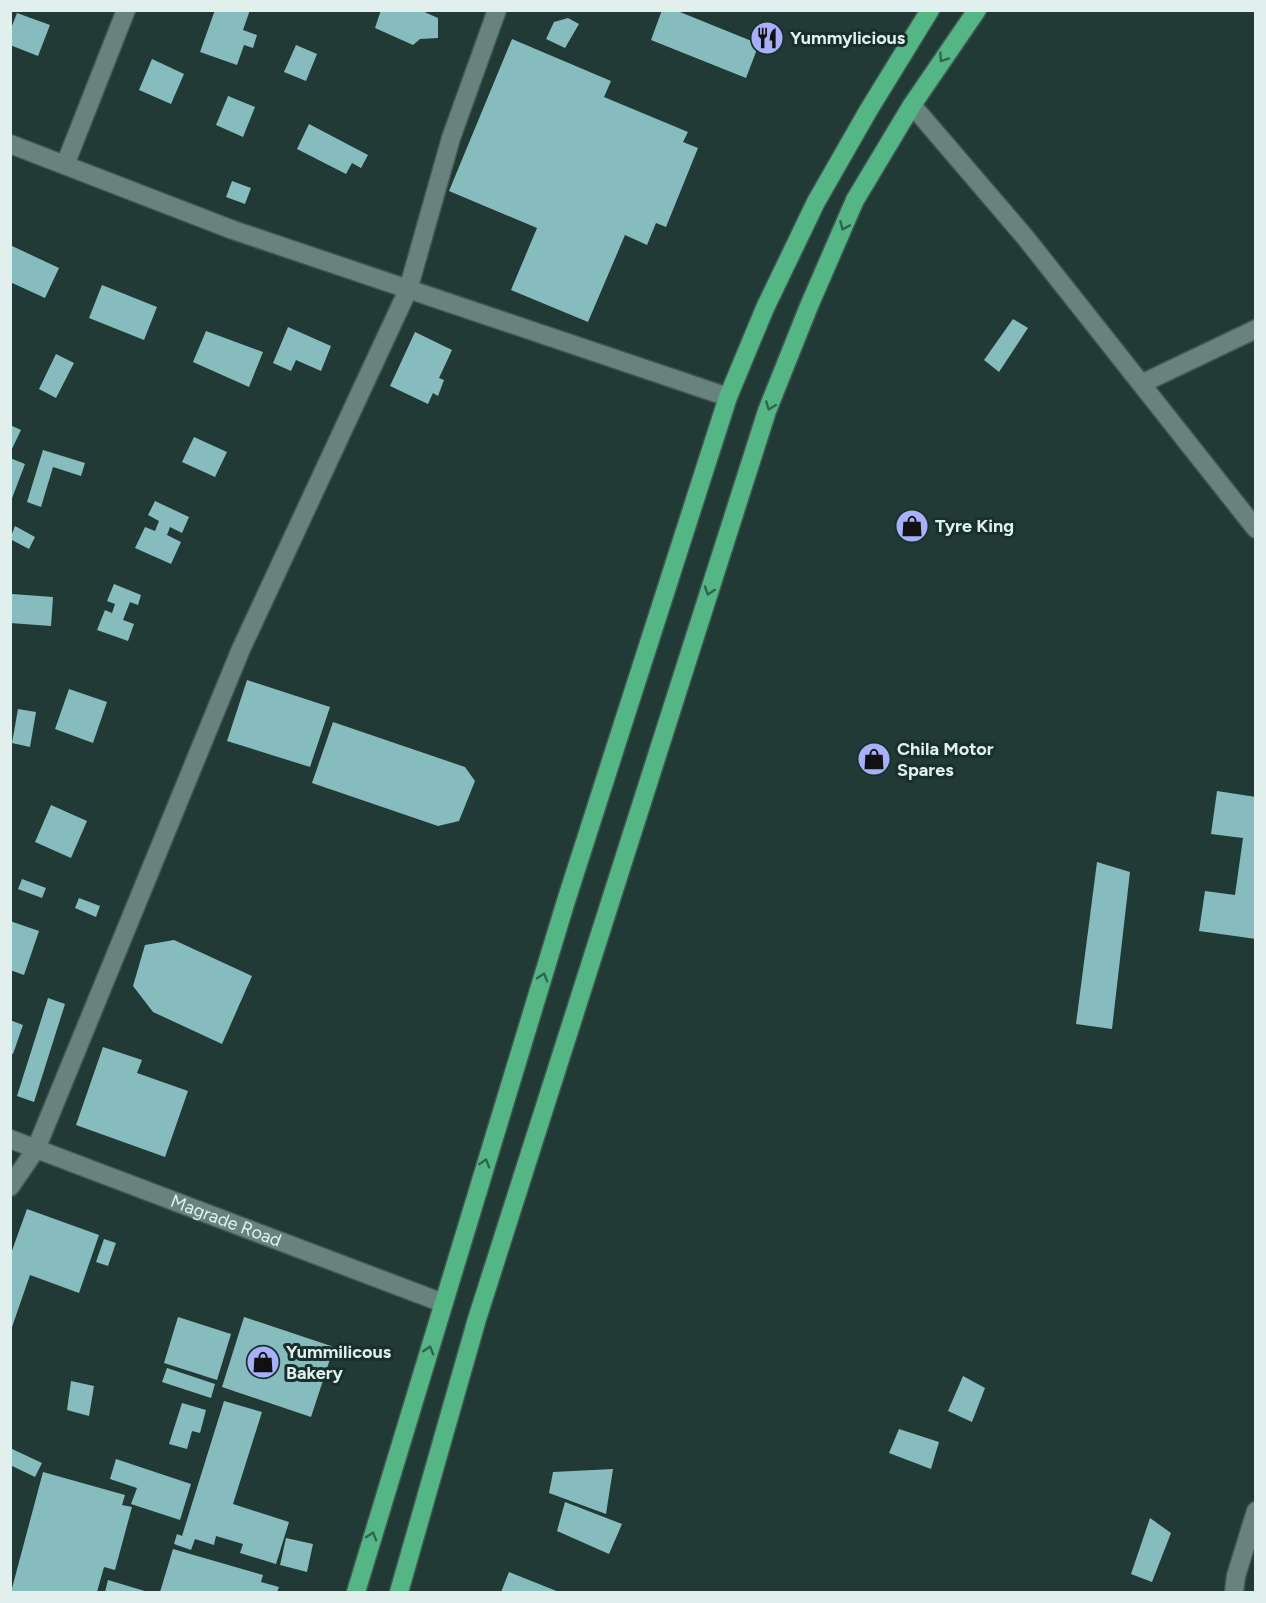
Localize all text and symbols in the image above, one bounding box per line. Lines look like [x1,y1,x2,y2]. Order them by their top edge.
restaurant icon: Yummylicious [749,20,785,56]
place label: Yummylicious [790,27,906,49]
one-way arrow [940,52,951,63]
one-way arrow [839,219,851,230]
one-way arrow [764,400,777,411]
shop icon: Tyre King [894,508,930,544]
place label: Tyre King [935,515,1014,537]
one-way arrow [704,585,717,596]
place label: Chila Motor Spares [897,738,994,781]
shop icon: Chila Motor Spares [856,741,892,777]
one-way arrow [536,972,548,983]
one-way arrow [478,1158,491,1169]
street label: Magrade Road [168,1190,284,1252]
place label: Yummilicous Bakery [286,1341,392,1384]
shop icon: Yummilicous Bakery [245,1344,281,1380]
one-way arrow [422,1345,434,1356]
one-way arrow [365,1532,377,1542]

